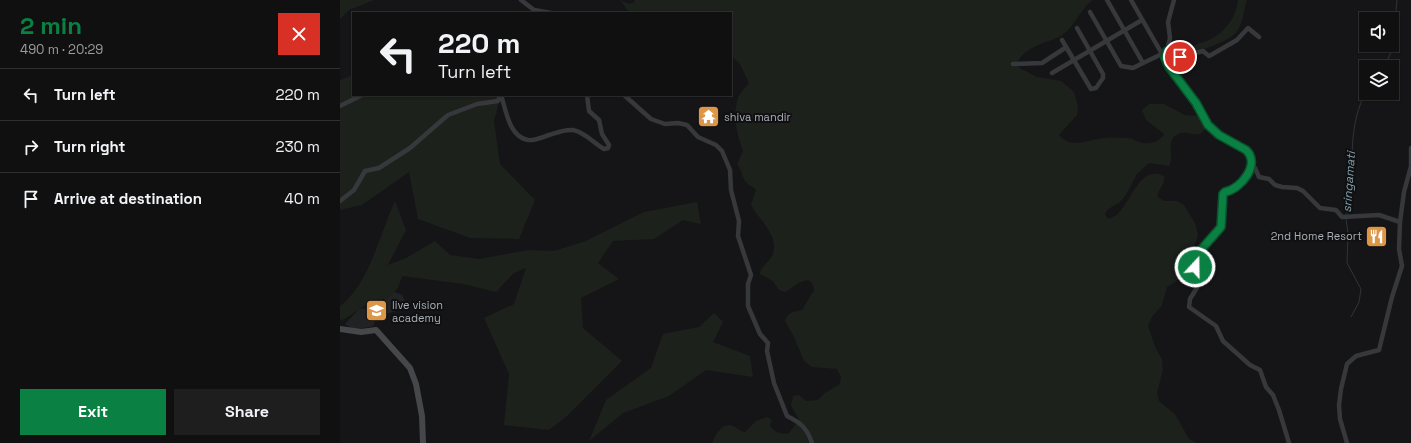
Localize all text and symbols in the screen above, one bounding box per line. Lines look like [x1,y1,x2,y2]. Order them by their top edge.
text: 2 min [20,10,82,41]
map controls [1359,12,1399,100]
button: sound [1359,12,1399,52]
button: close [278,13,320,55]
text: 220 m [438,25,520,61]
icon: left [372,28,424,80]
pin [1163,40,1197,74]
text: 490 m · 20:29 [20,41,103,58]
icon: arrive [1169,46,1191,68]
text: Turn left [438,60,511,83]
button: layers [1359,60,1399,100]
icon: left [20,84,42,106]
text: Turn left [54,85,116,104]
text: 220 m [276,85,320,104]
temple icon: shiva mandir [696,104,722,130]
place label: shiva mandir [724,110,791,124]
icon: right [20,136,42,158]
text: Turn right [54,137,125,156]
text: 230 m [276,137,320,156]
water label: sringamati [1339,149,1359,213]
icon: arrive [20,188,42,210]
text: Arrive at destination [54,189,202,208]
text: 40 m [284,189,320,208]
restaurant icon: 2nd Home Resort [1364,223,1390,249]
place label: 2nd Home Resort [1271,229,1362,243]
position arrow [1174,246,1216,288]
school or university icon: live vision academy [363,298,389,324]
place label: live vision academy [392,298,443,325]
button: Exit [20,389,166,435]
button: Share [174,389,320,435]

